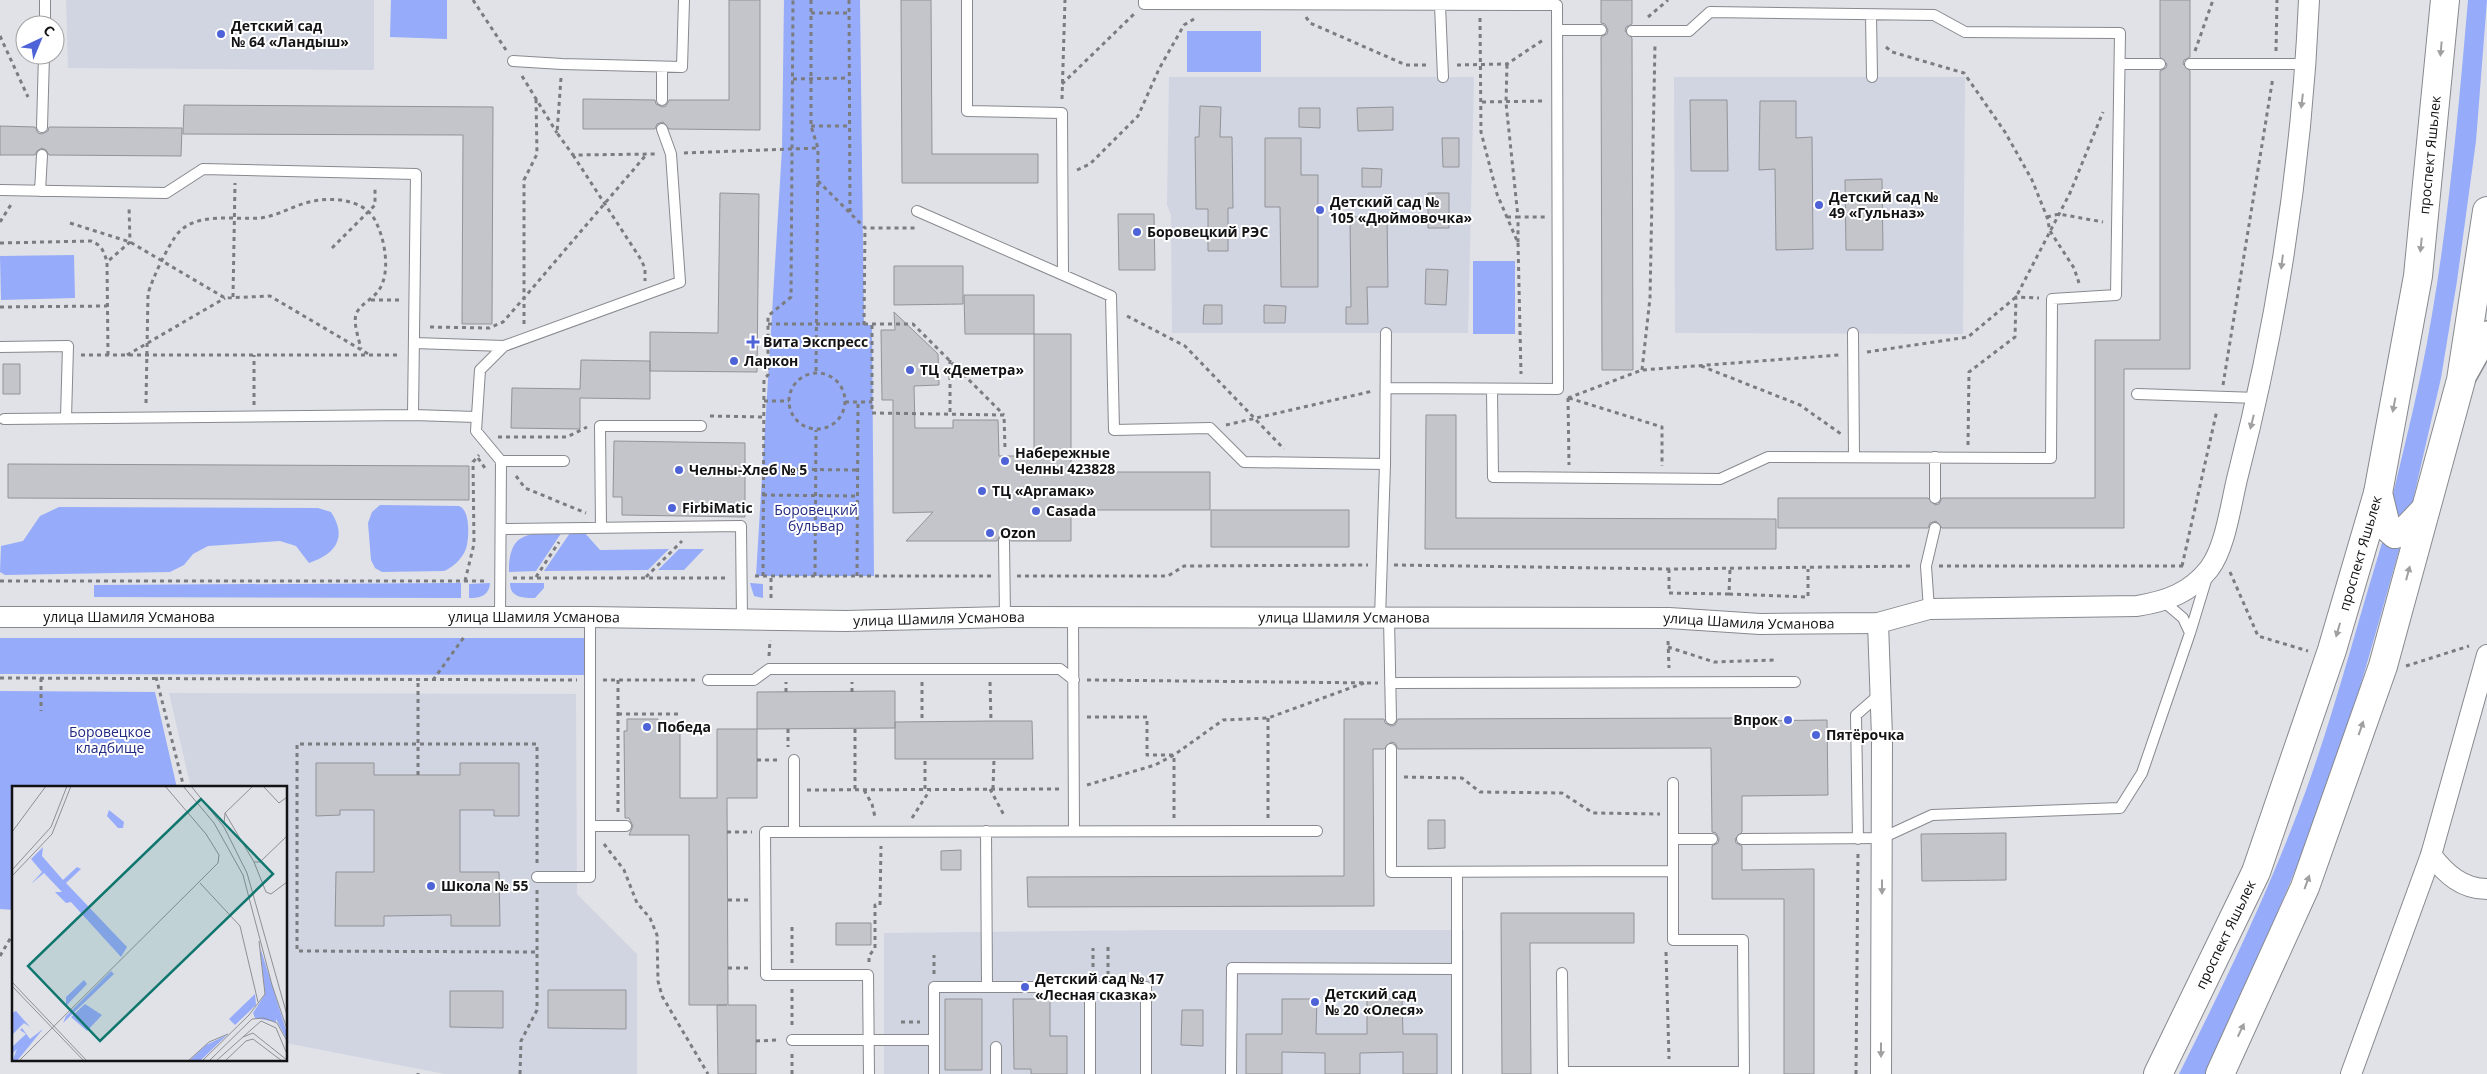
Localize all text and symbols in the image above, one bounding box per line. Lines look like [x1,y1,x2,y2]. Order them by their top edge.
north arrow [15,15,65,65]
place label: Детский сад № 64 «Ландыш» [231,16,349,51]
text: С [40,20,59,40]
marker: Детский сад № 64 «Ландыш» [215,28,227,40]
one-way arrow [2437,41,2445,57]
one-way arrow [2298,93,2306,109]
street label: проспект Яшьлек [2414,94,2445,215]
place label: Детский сад № 49 «Гульназ» [1829,187,1938,222]
place label: Детский сад № 105 «Дюймовочка» [1330,192,1473,227]
marker: Детский сад № 49 «Гульназ» [1813,199,1825,211]
marker: Детский сад № 105 «Дюймовочка» [1314,204,1326,216]
place label: Боровецкий РЭС [1147,222,1268,241]
marker: Боровецкий РЭС [1131,226,1143,238]
one-way arrow [2417,237,2425,253]
one-way arrow [2278,255,2286,271]
place label: Вита Экспресс [763,332,868,351]
marker: Вита Экспресс [747,336,759,348]
place label: Ларкон [744,351,798,370]
marker: Ларкон [728,355,740,367]
place label: ТЦ «Деметра» [920,360,1024,379]
marker: ТЦ «Деметра» [904,364,916,376]
one-way arrow [2389,398,2397,414]
one-way arrow [2248,414,2256,429]
place label: Набережные Челны 423828 [1015,443,1115,478]
marker: Набережные Челны 423828 [999,455,1011,467]
place label: Челны-Хлеб № 5 [689,460,807,479]
marker: Челны-Хлеб № 5 [673,464,685,476]
place label: ТЦ «Аргамак» [992,481,1095,500]
marker: ТЦ «Аргамак» [976,485,988,497]
street label: проспект Яшьлек [2334,493,2386,613]
place label: FirbiMatic [682,498,753,517]
park label: Боровецкий бульвар [774,500,858,535]
place label: Casada [1046,501,1096,520]
marker: FirbiMatic [666,502,678,514]
marker: Casada [1030,505,1042,517]
place label: Ozon [1000,523,1036,542]
marker: Ozon [984,527,996,539]
one-way arrow [2404,565,2412,580]
street label: улица Шамиля Усманова [43,607,215,626]
street label: улица Шамиля Усманова [448,607,620,626]
street label: улица Шамиля Усманова [853,607,1025,630]
street label: улица Шамиля Усманова [1258,607,1430,627]
street label: улица Шамиля Усманова [1663,608,1835,633]
one-way arrow [2333,623,2341,638]
place label: Впрок [1733,710,1778,729]
marker: Впрок [1782,714,1794,726]
place label: Победа [657,717,711,736]
marker: Победа [641,721,653,733]
one-way arrow [2358,721,2365,736]
park label: Боровецкое кладбище [69,722,151,757]
place label: Пятёрочка [1826,725,1905,744]
marker: Пятёрочка [1810,729,1822,741]
inset map [12,786,288,1062]
one-way arrow [2304,874,2311,889]
place label: Школа № 55 [441,876,529,895]
street label: проспект Яшьлек [2191,876,2260,992]
one-way arrow [1878,879,1886,895]
marker: Школа № 55 [425,880,437,892]
place label: Детский сад № 17 «Лесная сказка» [1035,969,1164,1004]
marker: Детский сад № 17 «Лесная сказка» [1019,981,1031,993]
place label: Детский сад № 20 «Олеся» [1325,984,1424,1019]
marker: Детский сад № 20 «Олеся» [1309,996,1321,1008]
one-way arrow [2237,1023,2245,1037]
one-way arrow [1877,1042,1885,1058]

